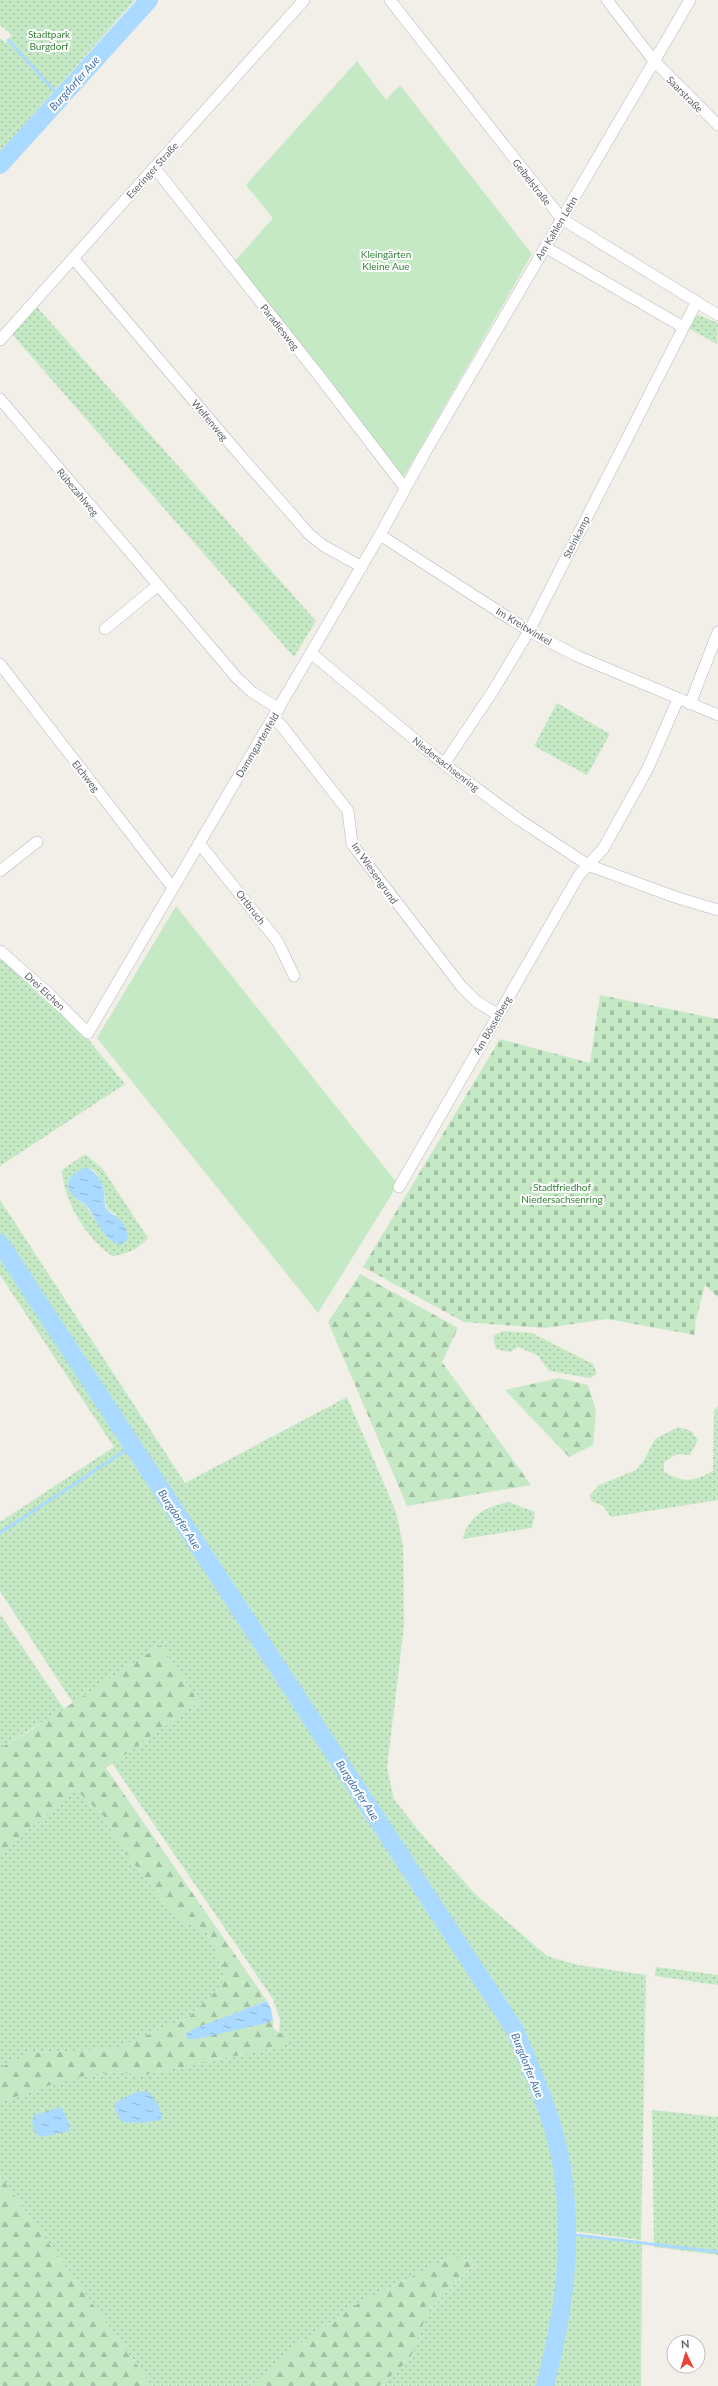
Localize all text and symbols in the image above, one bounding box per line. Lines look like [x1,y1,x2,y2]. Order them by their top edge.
park label: Stadtpark Burgdorf [28,28,71,52]
water label: Burgdorfer Aue [46,53,102,113]
street label: Saarstraße [664,73,706,115]
street label: Eseringer Straße [124,139,180,201]
street label: Geibelstraße [510,156,554,208]
street label: Am Kahlen Lehn [532,194,580,262]
park label: Kleingärten Kleine Aue [361,248,411,272]
street label: Paradiesweg [258,302,302,352]
street label: Welfenweg [189,397,231,443]
street label: Rübezahlweg [55,466,101,518]
street label: Steinkamp [560,513,592,560]
street label: Im Kreitwinkel [494,605,554,647]
street label: Dammgartenfeld [233,710,281,780]
street label: Niedersachsenring [410,734,482,794]
street label: Elchweg [70,758,102,794]
street label: Im Wiesengrund [349,840,401,906]
street label: Ortbruch [234,887,268,927]
street label: Drei Eichen [22,969,68,1013]
street label: Am Bösselberg [470,994,514,1056]
park label: Stadtfriedhof Niedersachsenring [521,1181,603,1205]
water label: Burgdorfer Aue [156,1487,204,1551]
water label: Burgdorfer Aue [334,1758,382,1822]
water label: Burgdorfer Aue [509,2031,547,2099]
north arrow [666,2334,706,2374]
text: N [681,2337,690,2350]

